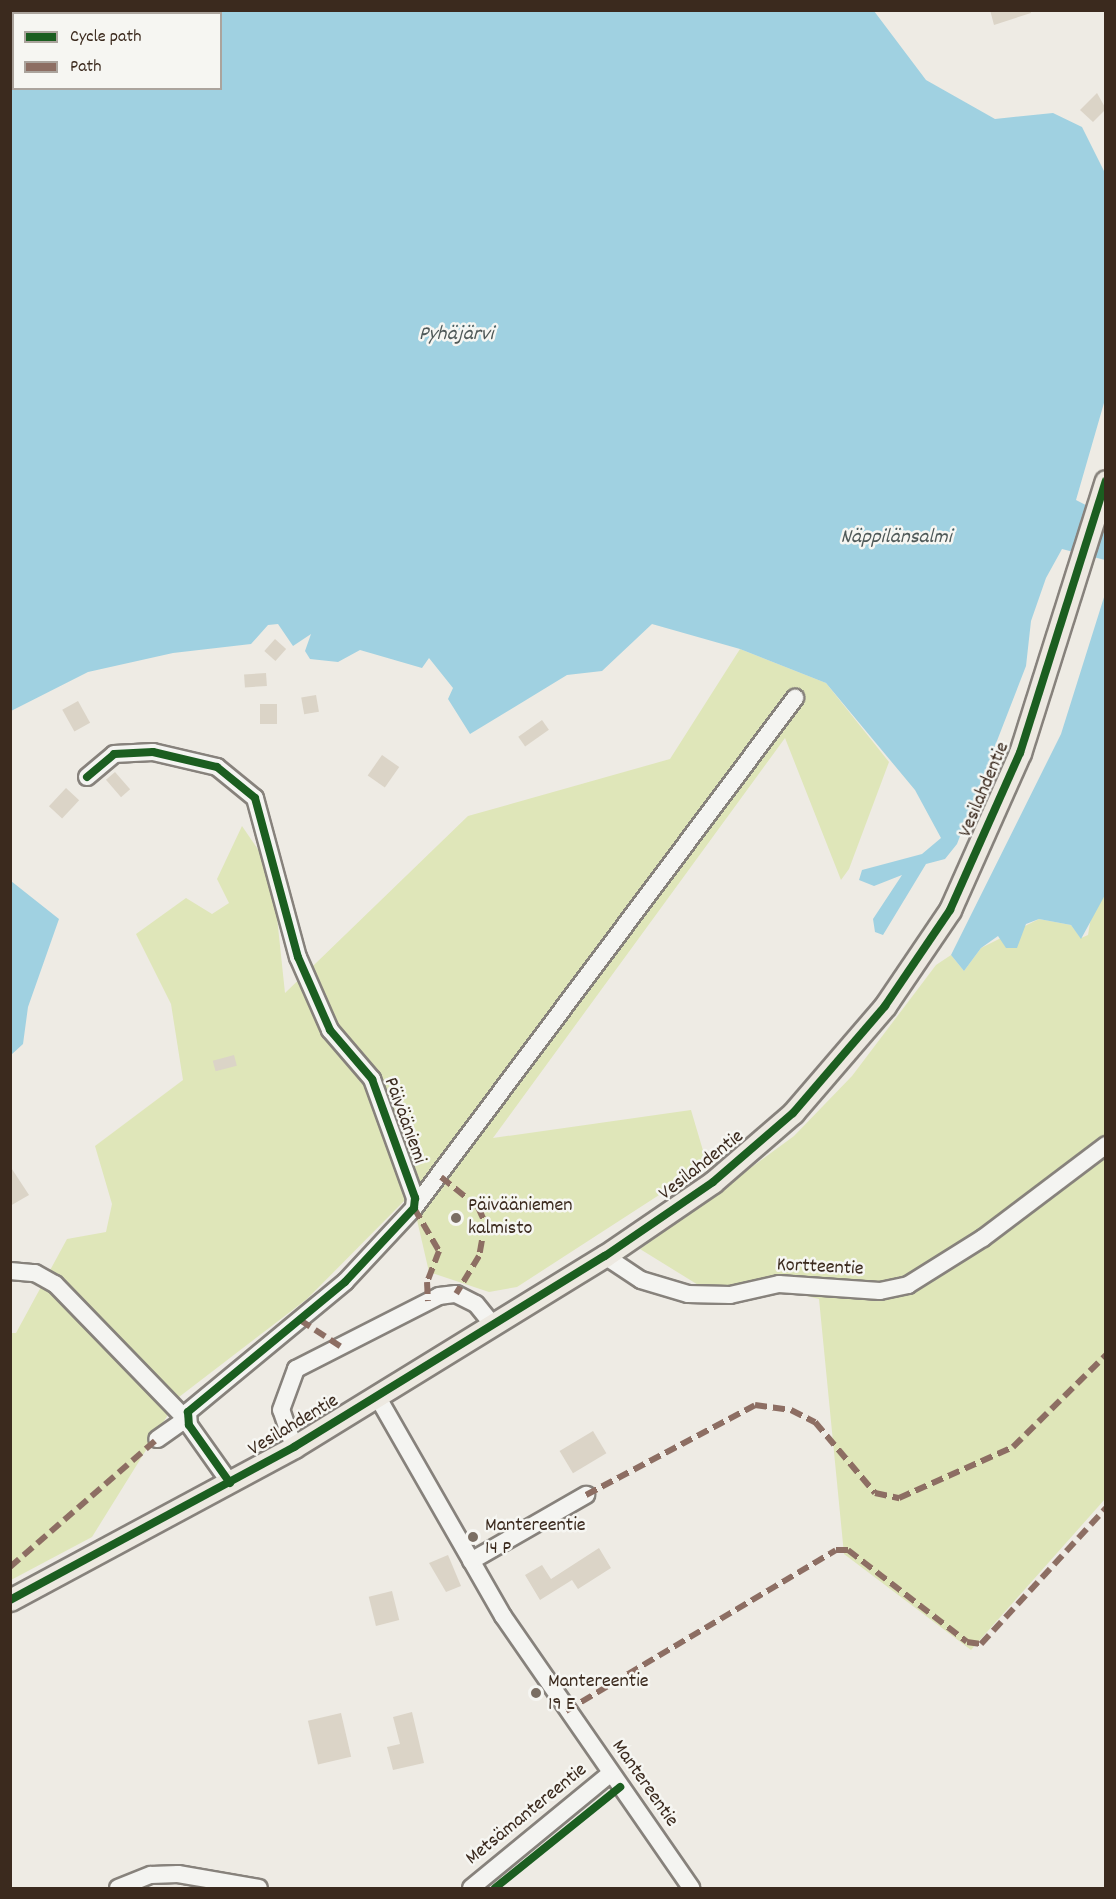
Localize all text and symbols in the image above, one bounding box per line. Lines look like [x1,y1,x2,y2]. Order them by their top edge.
legend [12,12,222,90]
text: Cycle path [70,25,141,50]
text: Path [70,55,102,80]
water label: Pyhäjärvi [419,322,493,348]
water label: Näppilänsalmi [840,525,952,551]
street label: Vesilahdentie [954,739,1016,841]
street label: Päivääniemi [377,1075,431,1167]
street label: Vesilahdentie [655,1125,749,1207]
place label: Päivääniemen kalmisto [468,1194,572,1241]
marker: Päivääniemen kalmisto [449,1211,463,1225]
street label: Kortteentie [776,1254,864,1282]
street label: Vesilahdentie [245,1390,343,1462]
place label: Mantereentie 14 P [485,1514,586,1561]
marker: Mantereentie 14 P [466,1530,480,1544]
place label: Mantereentie 19 E [548,1670,649,1717]
marker: Mantereentie 19 E [529,1686,543,1700]
street label: Mantereentie [605,1736,683,1832]
street label: Metsämantereentie [462,1759,592,1871]

